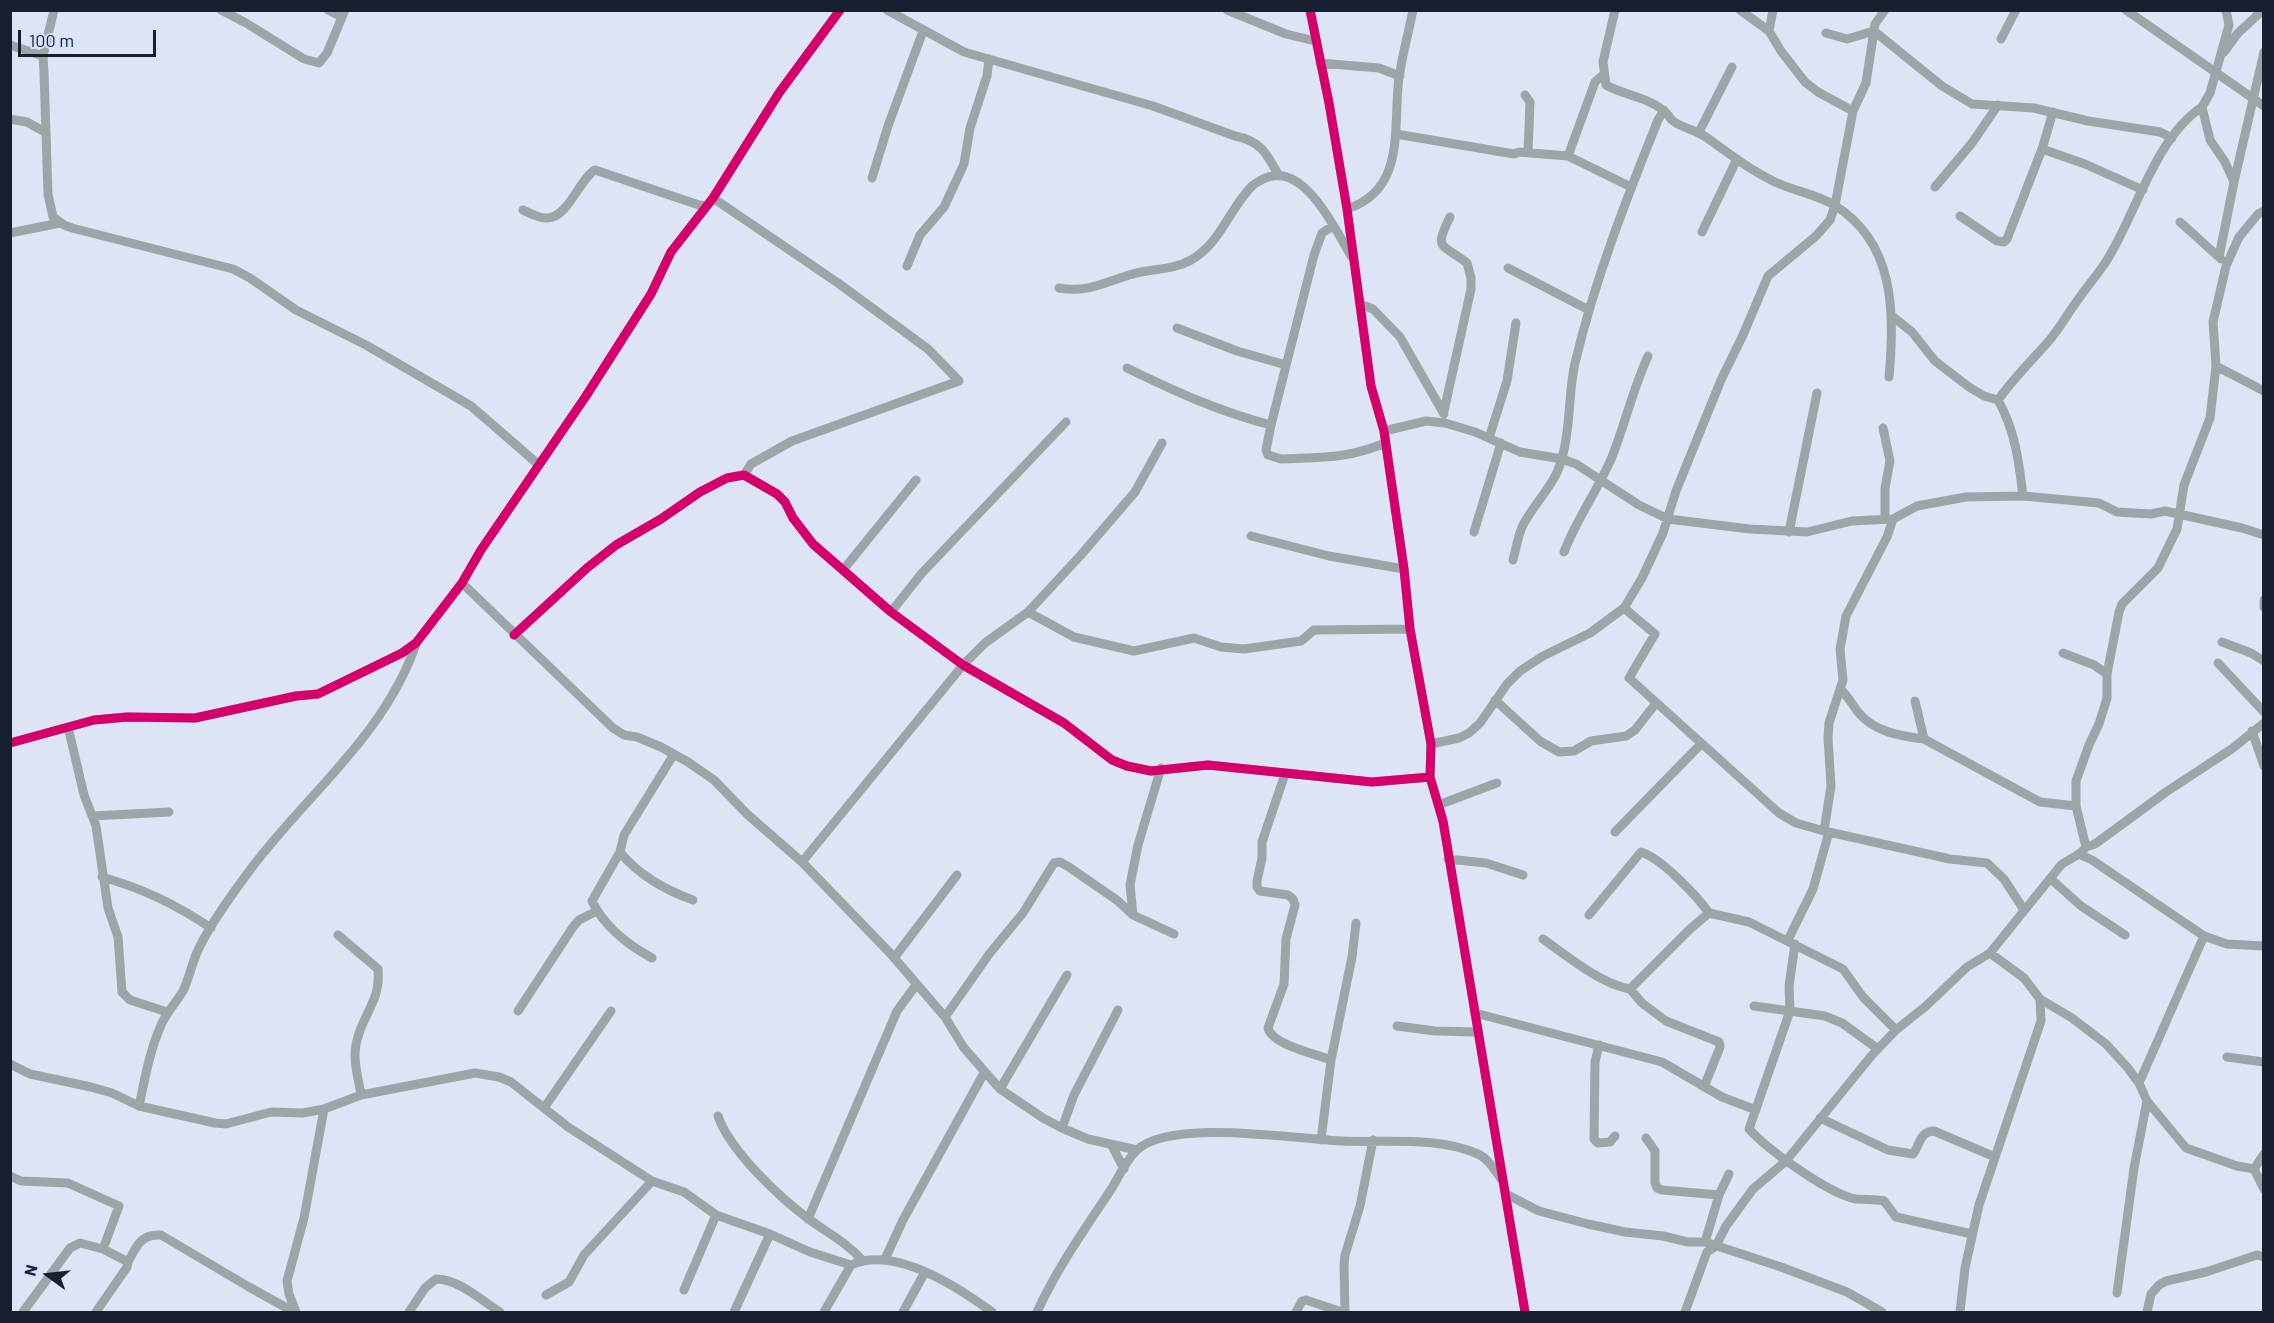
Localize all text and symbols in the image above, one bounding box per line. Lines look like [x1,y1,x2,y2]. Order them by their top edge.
scale bar [21,18,159,56]
text: 100 m [29,29,74,51]
north arrow [18,1245,78,1305]
text: N [20,1263,41,1278]

